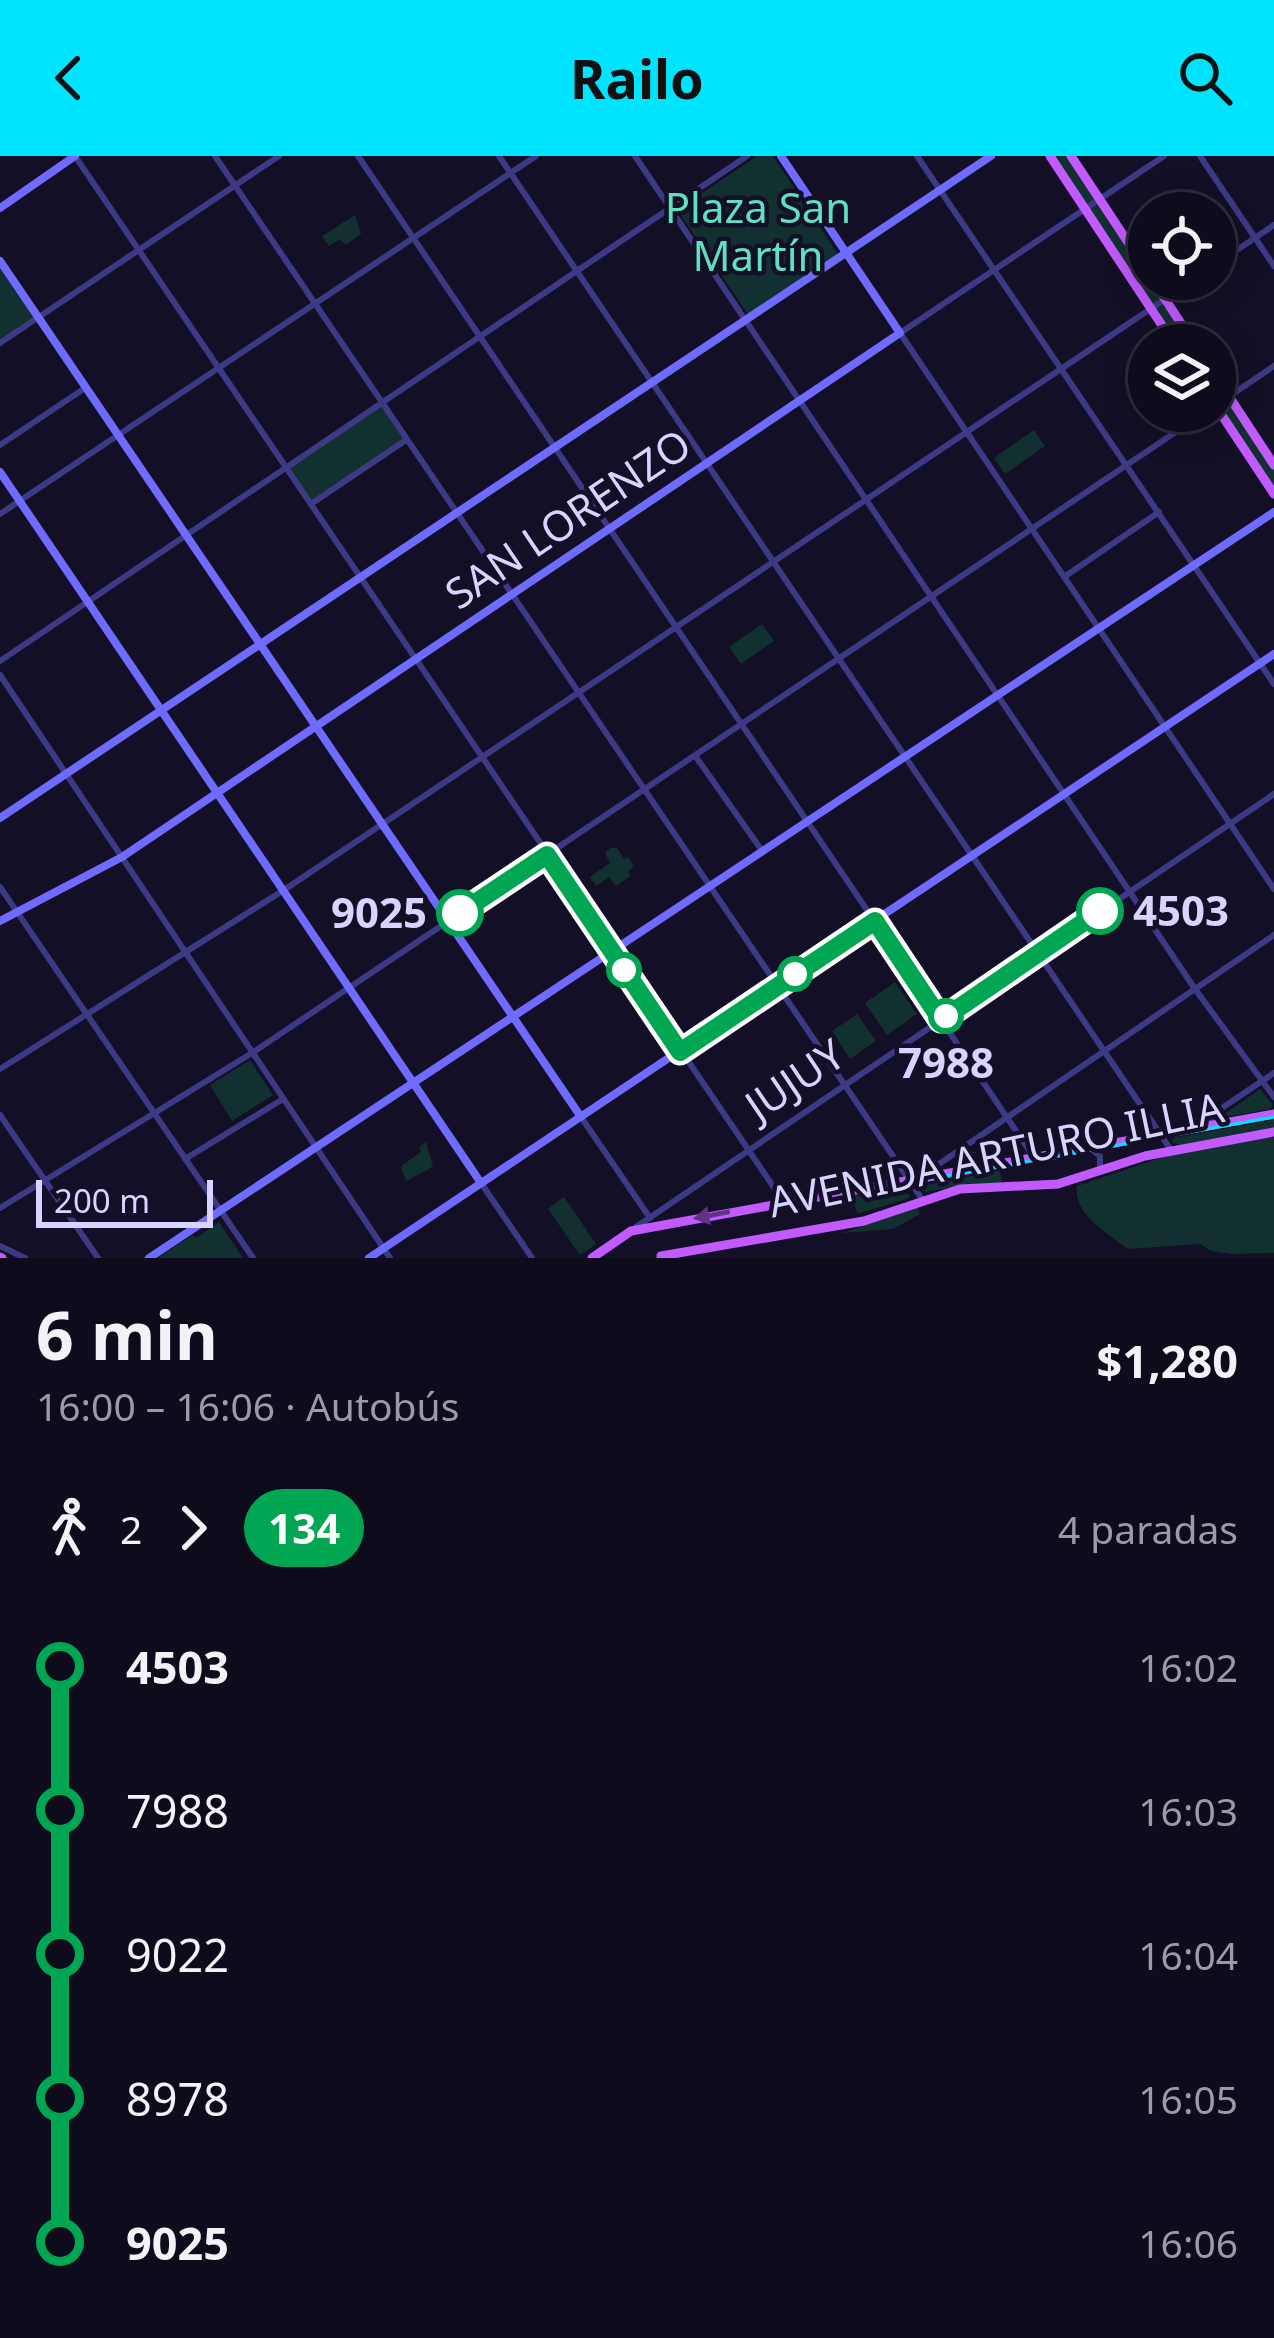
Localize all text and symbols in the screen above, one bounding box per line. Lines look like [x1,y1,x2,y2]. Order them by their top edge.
text: Railo [570,41,704,115]
icon: back [36,45,102,111]
icon: search [1172,45,1238,111]
park label: Plaza San Martín [665,178,851,283]
map controls [1128,192,1236,432]
button: locate [1128,192,1236,300]
button: layers [1128,324,1236,432]
street label: SAN LORENZO [433,415,701,621]
place label: 4503 [1133,881,1229,938]
place label: 9025 [331,883,427,940]
marker: 4503 [1078,889,1122,933]
marker: 9025 [438,891,482,935]
unlabelled marker [608,954,640,986]
unlabelled marker [779,958,811,990]
marker: 7988 [930,1000,962,1032]
street label: JUJUY [730,1025,855,1135]
place label: 7988 [898,1033,994,1090]
street label: AVENIDA ARTURO ILLIA [763,1077,1229,1230]
scale bar [36,1174,213,1227]
text: 200 m [54,1178,150,1223]
one-way arrow [693,1206,730,1225]
text: 6 min [36,1289,218,1379]
text: $1,280 [1096,1330,1238,1391]
text: 16:00 – 16:06 · Autobús [36,1379,459,1432]
icon: walk [36,1495,102,1561]
icon: forward [160,1495,226,1561]
text: 134 [268,1499,340,1556]
text: 2 [120,1502,142,1555]
text: 4 paradas [1058,1502,1238,1555]
text: 4503 [126,1636,229,1697]
text: 16:02 [1138,1640,1238,1693]
text: 7988 [126,1780,229,1841]
text: 16:03 [1138,1784,1238,1837]
text: 9022 [126,1924,229,1985]
text: 16:04 [1138,1928,1238,1981]
text: 8978 [126,2068,229,2129]
text: 16:05 [1138,2072,1238,2125]
text: 9025 [126,2212,229,2273]
text: 16:06 [1138,2216,1238,2269]

